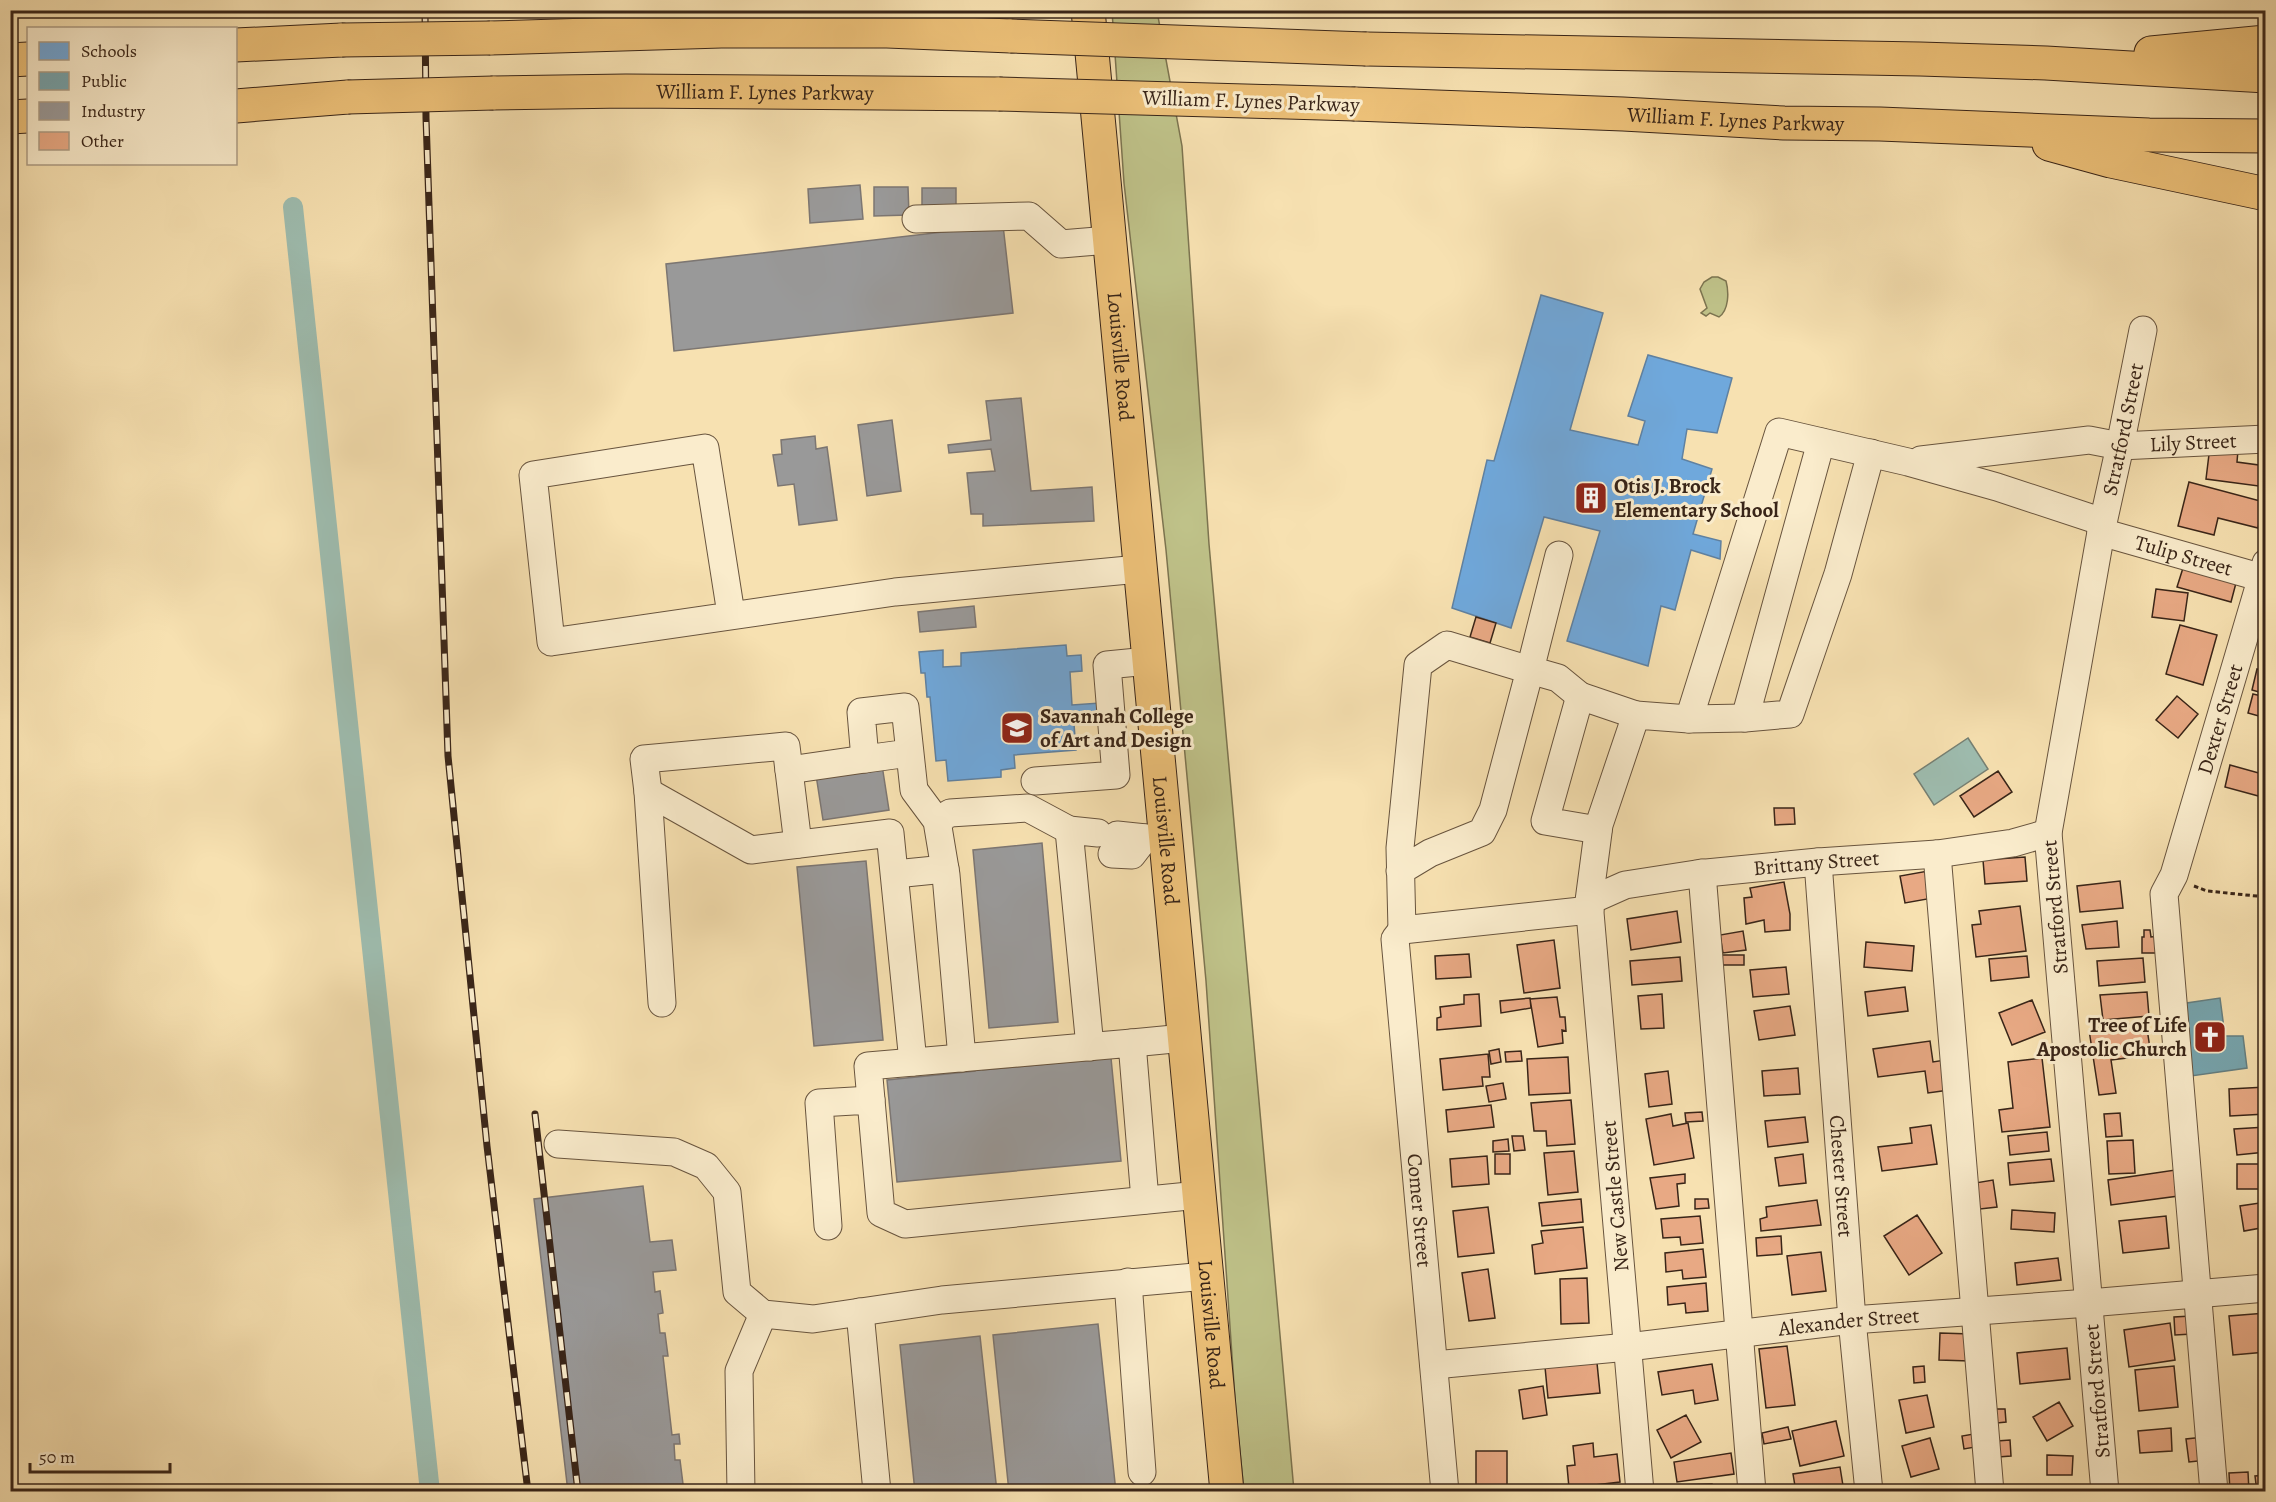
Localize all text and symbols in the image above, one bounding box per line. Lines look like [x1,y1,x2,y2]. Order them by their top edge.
legend [27,27,237,165]
text: Schools [81,39,137,63]
text: Public [81,69,127,93]
street label: William F. Lynes Parkway [655,77,874,107]
street label: William F. Lynes Parkway [1141,83,1361,119]
text: Industry [81,99,146,123]
street label: William F. Lynes Parkway [1625,100,1845,138]
text: Other [81,129,124,153]
street label: Louisville Road [1100,291,1141,423]
street label: Stratford Street [2095,361,2150,498]
street label: Lily Street [2149,426,2237,459]
place label: Otis J. Brock Elementary School [1614,472,1779,524]
building icon: Otis J. Brock Elementary School [1573,480,1609,516]
street label: Tulip Street [2132,528,2236,583]
street label: Dexter Street [2190,660,2250,778]
place label: Savannah College of Art and Design [1040,702,1194,754]
school or university icon: Savannah College of Art and Design [999,710,1035,746]
street label: Louisville Road [1146,774,1186,907]
street label: Stratford Street [2035,839,2075,975]
street label: Brittany Street [1752,844,1880,882]
place label: Tree of Life Apostolic Church [2036,1011,2187,1063]
church icon: Tree of Life Apostolic Church [2192,1019,2228,1055]
street label: Chester Street [1823,1114,1860,1238]
street label: New Castle Street [1594,1119,1636,1273]
street label: Comer Street [1400,1152,1439,1269]
street label: Louisville Road [1191,1258,1231,1391]
street label: Alexander Street [1776,1301,1920,1343]
street label: Stratford Street [2077,1323,2117,1459]
scale bar [30,1436,170,1474]
text: 50 m [39,1445,75,1469]

